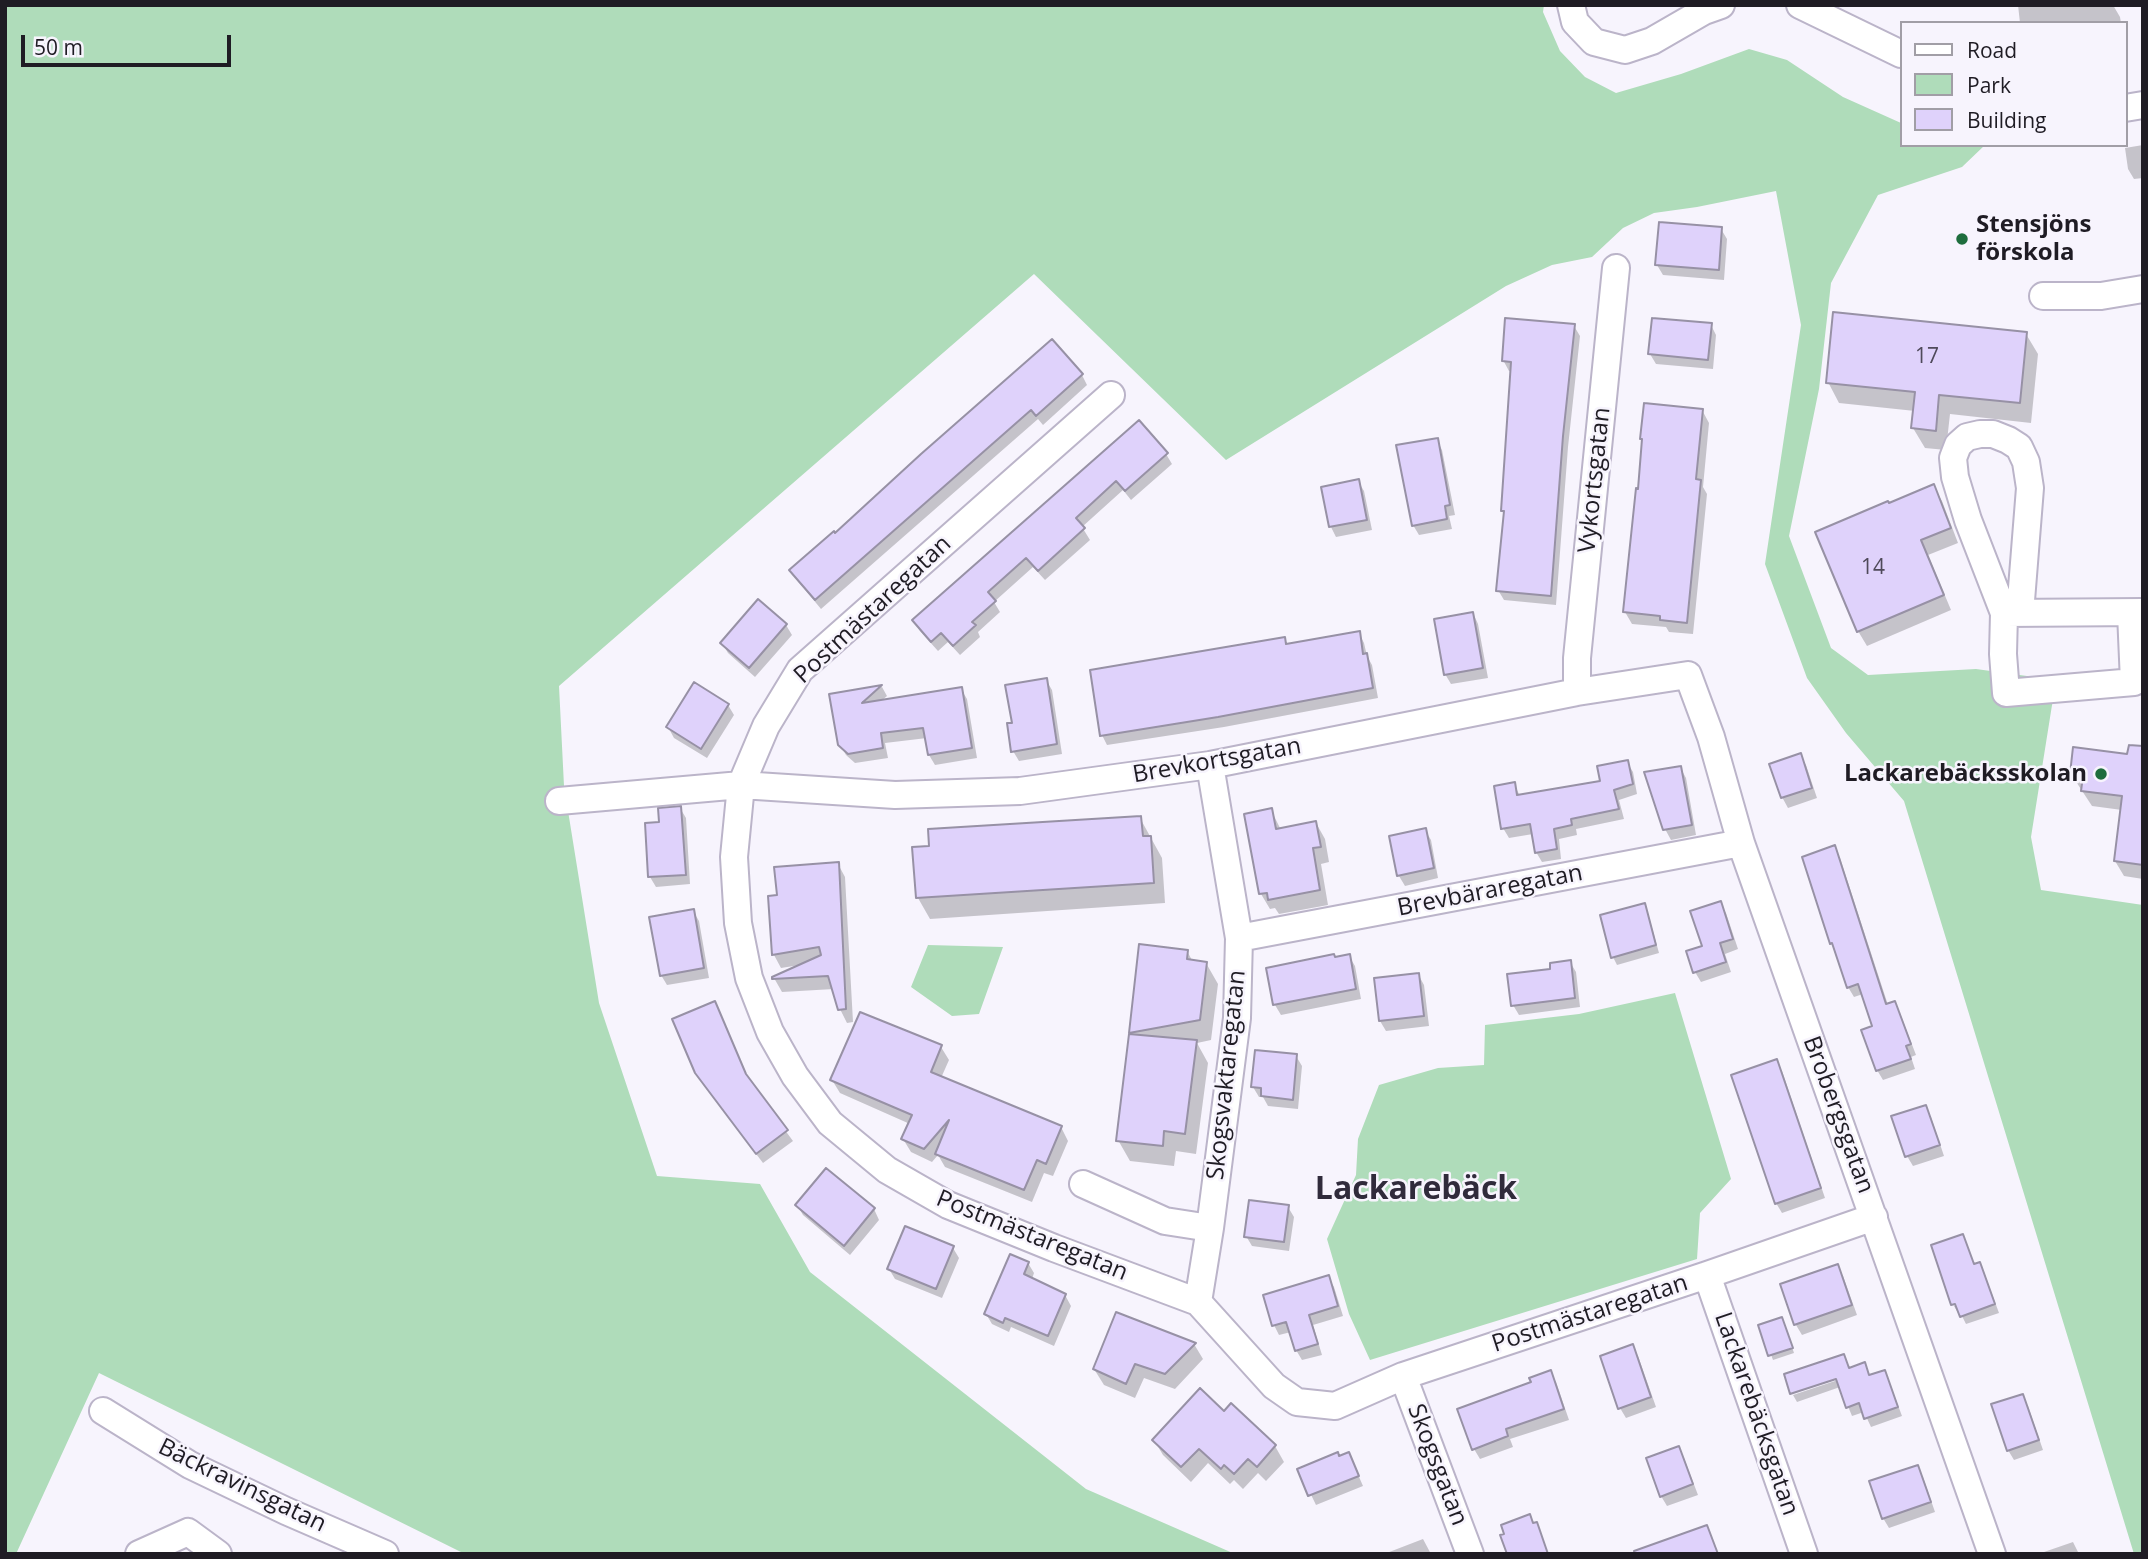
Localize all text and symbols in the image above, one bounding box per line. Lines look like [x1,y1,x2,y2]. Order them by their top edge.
scale bar [24,21,234,65]
legend [1899,21,2127,147]
text: 50 m [34,33,83,61]
text: Road [1967,36,2017,64]
text: Park [1967,71,2011,99]
text: Building [1967,106,2046,134]
place label: Stensjöns förskola [1976,211,2091,267]
marker: Stensjöns förskola [1954,231,1970,247]
house number: 17 [1915,344,1939,370]
street label: Vykortsgatan [1573,406,1617,554]
street label: Postmästaregatan [789,530,957,690]
house number: 14 [1861,555,1885,581]
street label: Brevkortsgatan [1130,732,1304,790]
place label: Lackarebäcksskolan [1844,760,2087,788]
marker: Lackarebäcksskolan [2093,766,2109,782]
street label: Brevbäraregatan [1395,859,1585,923]
street label: Skogsvaktaregatan [1202,969,1252,1181]
street label: Brobergsgatan [1796,1032,1880,1198]
district label: Lackarebäck [1315,1171,1517,1209]
street label: Postmästaregatan [932,1184,1132,1288]
street label: Postmästaregatan [1489,1269,1691,1359]
street label: Lackarebäcksgatan [1708,1309,1804,1519]
street label: Skogsgatan [1401,1400,1473,1530]
street label: Bäckravinsgatan [153,1433,331,1539]

